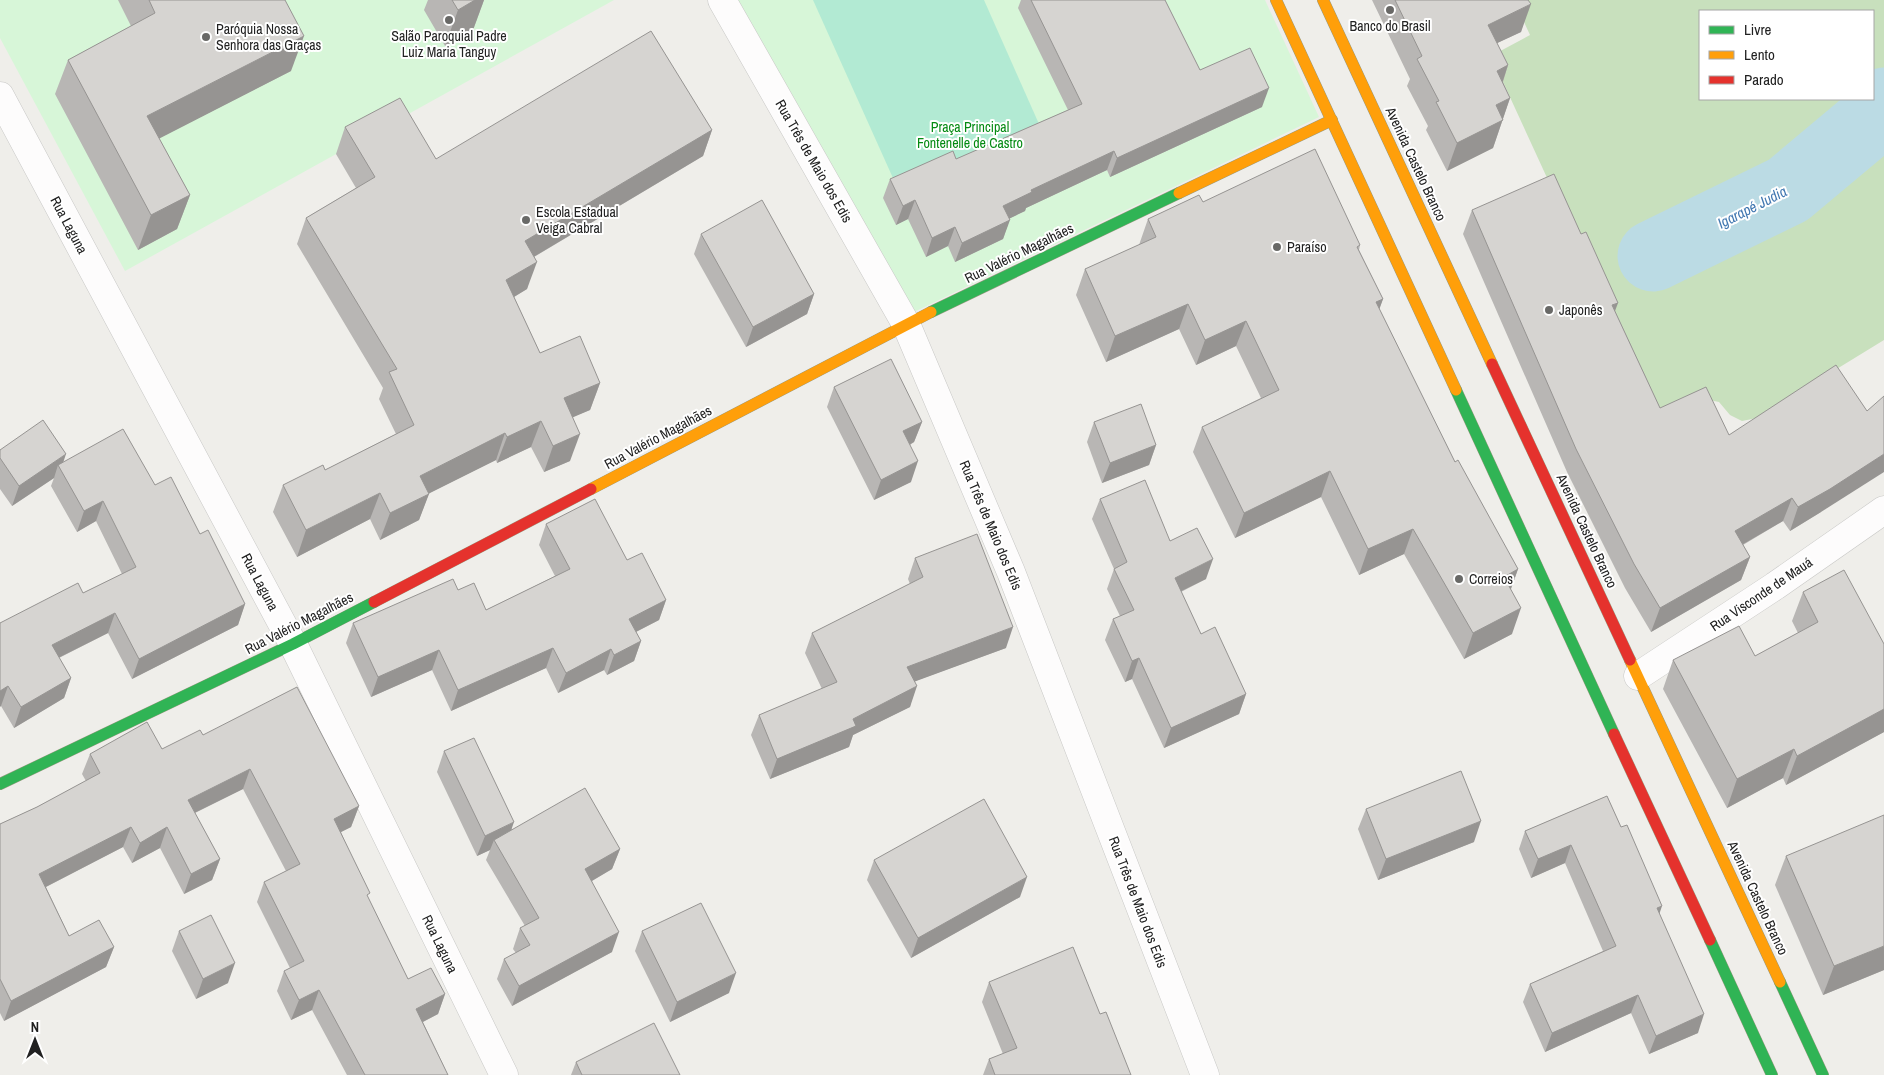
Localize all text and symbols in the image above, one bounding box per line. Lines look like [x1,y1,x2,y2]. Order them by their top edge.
marker: Banco do Brasil [1384,4,1396,16]
legend [1699,10,1874,100]
marker: Salão Paroquial Padre Luiz Maria Tanguy [443,14,455,26]
place label: Banco do Brasil [1349,17,1431,35]
text: Livre [1744,19,1772,40]
place label: Paróquia Nossa Senhora das Graças [216,20,322,54]
place label: Salão Paroquial Padre Luiz Maria Tanguy [391,27,507,61]
marker: Paróquia Nossa Senhora das Graças [200,31,212,43]
text: Lento [1744,44,1775,65]
text: Parado [1744,69,1784,90]
street label: Rua Três de Maio dos Edis [771,96,857,226]
street label: Avenida Castelo Branco [1381,103,1450,224]
park label: Praça Principal Fontenelle de Castro [917,118,1023,152]
water label: Igarapé Judia [1714,180,1790,233]
street label: Rua Laguna [46,193,92,257]
place label: Escola Estadual Veiga Cabral [536,203,618,237]
marker: Escola Estadual Veiga Cabral [520,214,532,226]
street label: Rua Valério Magalhães [962,219,1077,287]
place label: Paraíso [1287,238,1327,256]
marker: Paraíso [1271,241,1283,253]
place label: Japonês [1559,301,1603,319]
marker: Japonês [1543,304,1555,316]
street label: Rua Valério Magalhães [601,401,715,473]
street label: Rua Três de Maio dos Edis [956,457,1027,593]
street label: Avenida Castelo Branco [1552,470,1621,591]
street label: Rua Laguna [237,550,283,614]
street label: Rua Visconde de Mauá [1706,553,1816,635]
place label: Correios [1469,570,1513,588]
marker: Correios [1453,573,1465,585]
street label: Rua Valério Magalhães [242,588,356,658]
street label: Rua Três de Maio dos Edis [1105,834,1171,970]
street label: Avenida Castelo Branco [1723,837,1792,958]
street label: Rua Laguna [418,912,462,977]
north arrow [10,1015,60,1065]
text: N [31,1018,39,1036]

